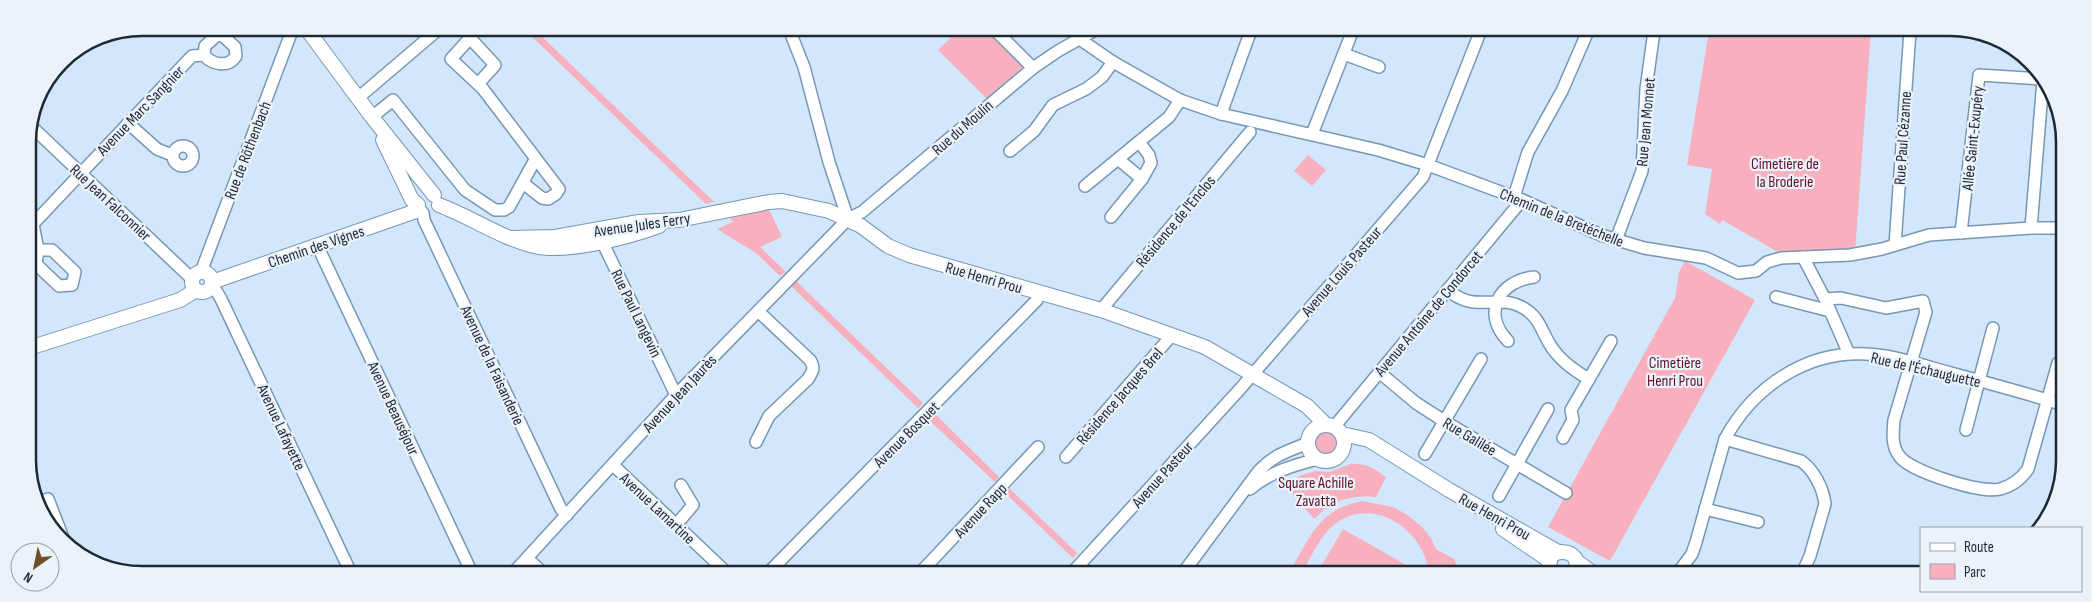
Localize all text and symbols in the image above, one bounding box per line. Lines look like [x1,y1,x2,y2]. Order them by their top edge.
street label: Avenue Marc Sangnier [93,62,189,161]
street label: Rue Jean Monnet [1633,77,1660,168]
street label: Allée Saint-Exupéry [1958,85,1988,193]
street label: Rue Paul Cézanne [1891,91,1916,186]
street label: Rue du Moulin [928,96,997,160]
street label: Rue de Röthenbach [221,99,276,202]
park label: Cimetière de la Broderie [1751,155,1819,192]
street label: Rue Jean Falconnier [66,161,155,246]
street label: Résidence de l'Enclos [1132,172,1220,272]
street label: Chemin de la Bretéchelle [1497,185,1626,252]
street label: Avenue Jules Ferry [592,209,692,242]
street label: Chemin des Vignes [266,222,367,273]
street label: Avenue Louis Pasteur [1297,223,1387,322]
street label: Avenue Antoine de Condorcet [1370,247,1487,381]
street label: Rue Henri Prou [943,258,1024,298]
street label: Rue Paul Langevin [606,267,665,361]
street label: Avenue de la Faisanderie [455,302,528,428]
street label: Résidence Jacques Brel [1073,345,1167,449]
street label: Rue de l'Échauguette [1869,349,1983,392]
street label: Avenue Jean Jaurès [639,351,721,438]
park label: Cimetière Henri Prou [1647,354,1703,391]
street label: Avenue Beauséjour [362,358,423,459]
street label: Avenue Lafayette [252,381,309,474]
street label: Avenue Bosquet [869,398,944,473]
street label: Rue Galilée [1439,414,1500,461]
street label: Avenue Pasteur [1128,438,1198,513]
street label: Avenue Lamartine [615,469,699,549]
park label: Square Achille Zavatta [1278,474,1354,511]
street label: Avenue Rapp [950,480,1011,543]
street label: Rue Henri Prou [1455,490,1533,545]
legend [1920,527,2082,592]
text: Route [1964,538,1994,557]
north arrow [10,542,60,592]
text: Parc [1964,563,1986,582]
text: N [20,568,36,587]

